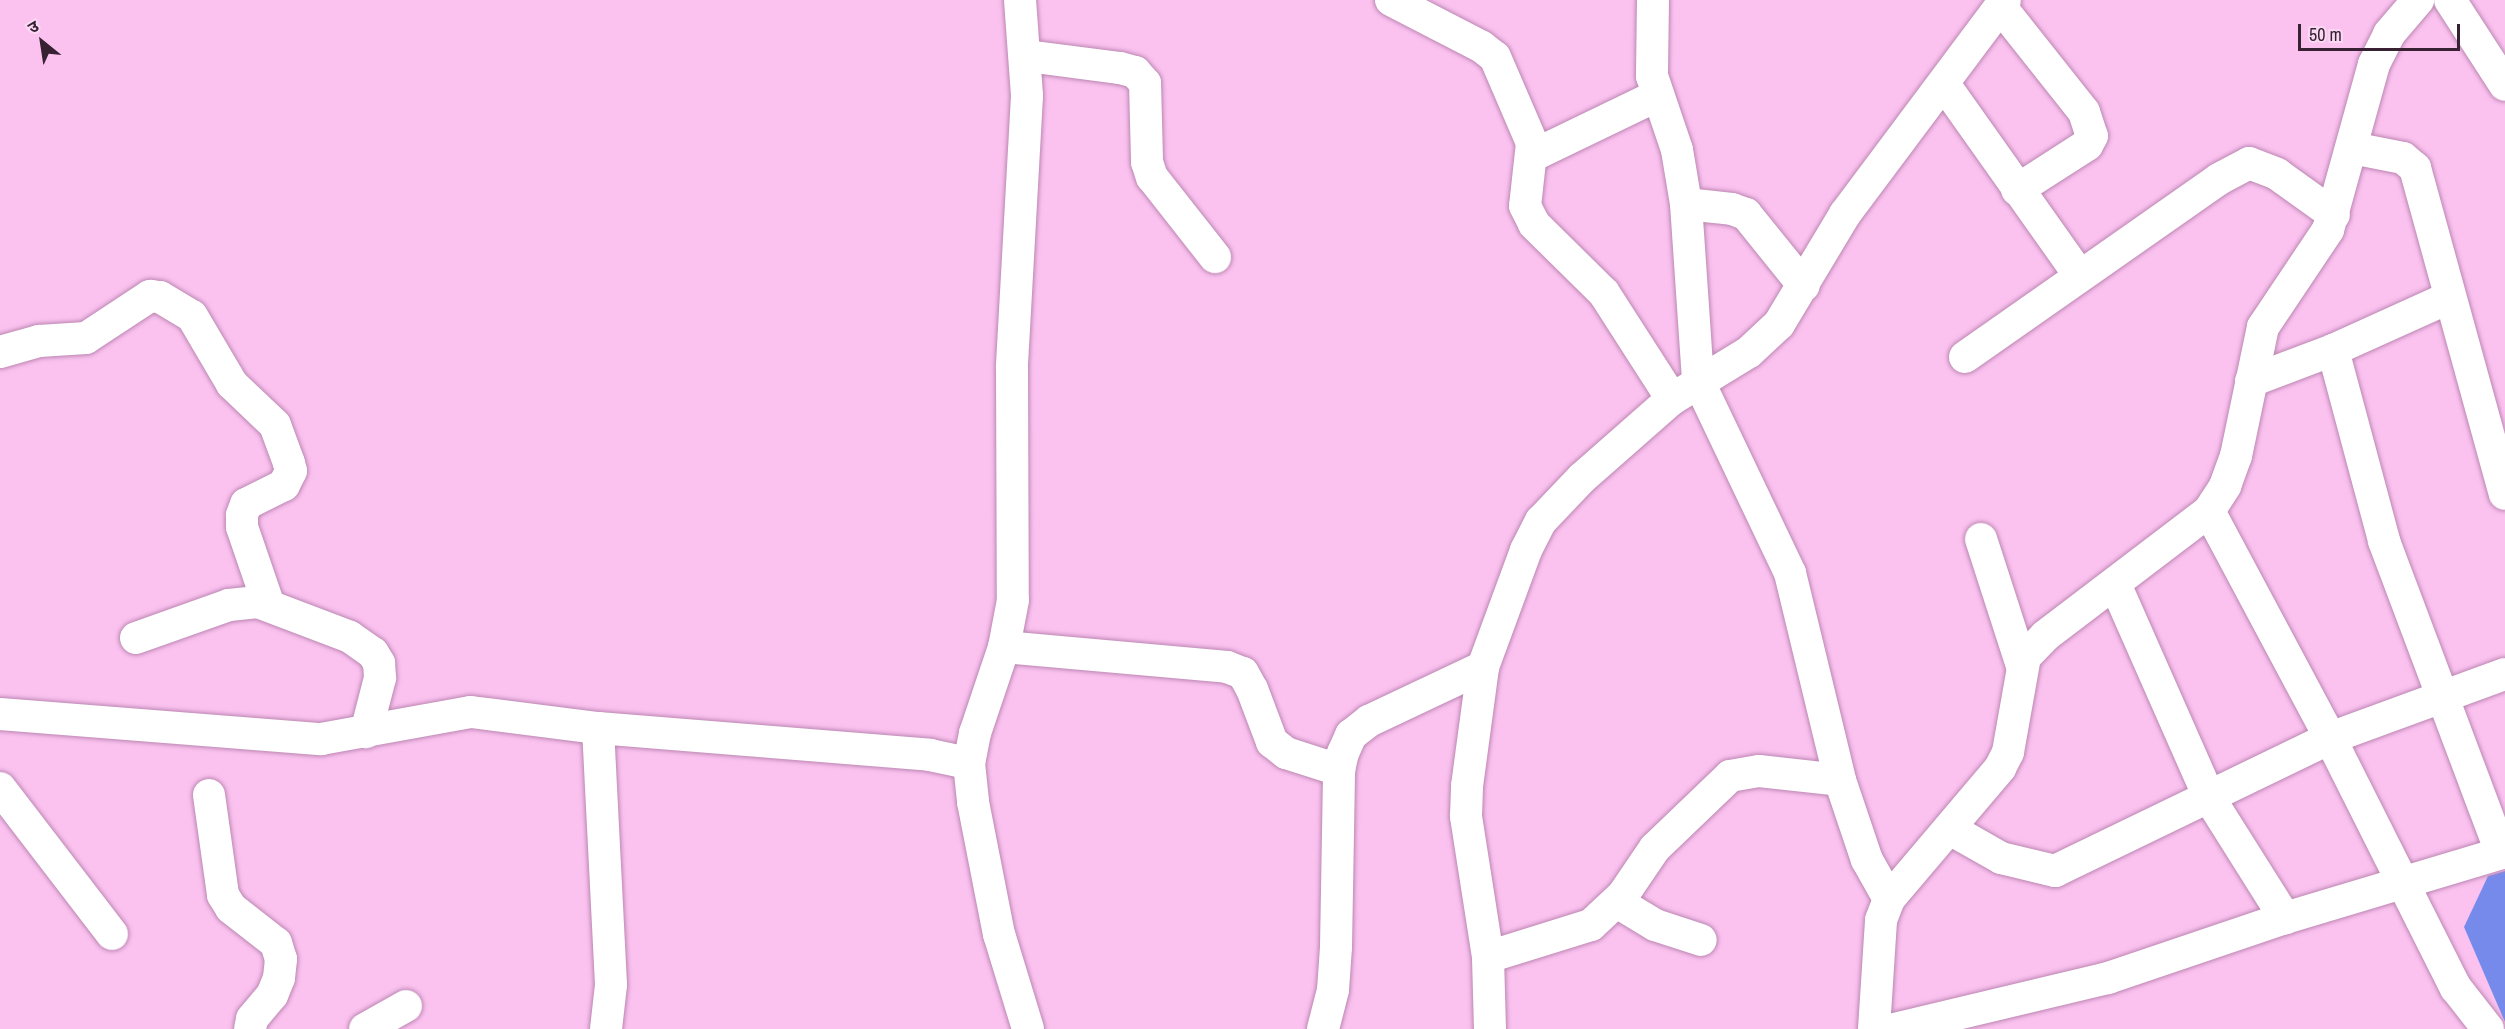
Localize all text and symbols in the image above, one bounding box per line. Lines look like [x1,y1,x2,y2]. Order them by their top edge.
north arrow [12,12,72,72]
scale bar [2301,12,2463,50]
text: उ [23,15,43,38]
text: 50 m [2309,22,2342,47]

